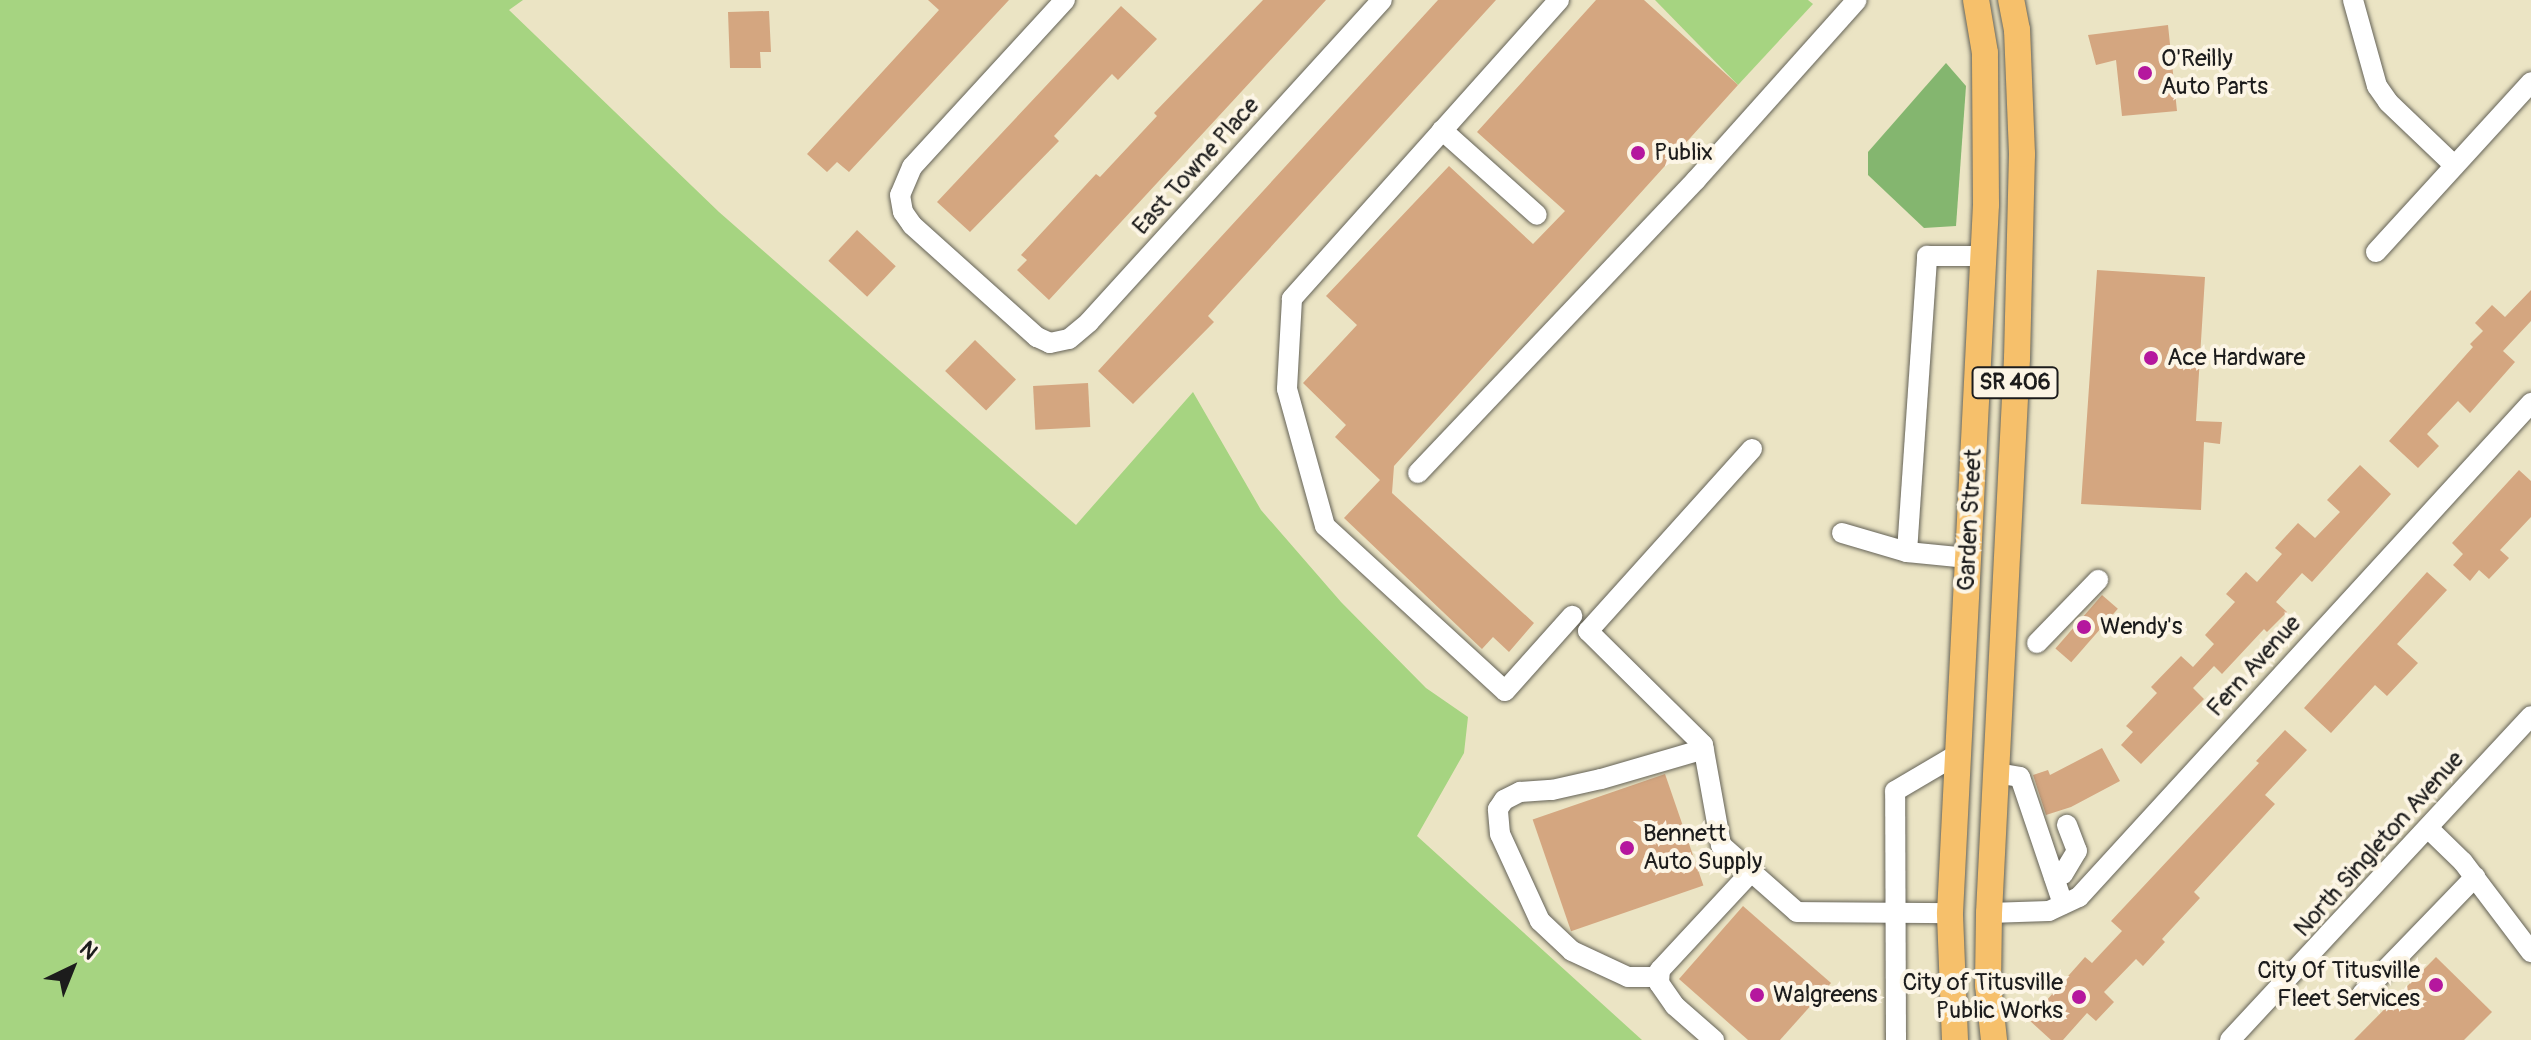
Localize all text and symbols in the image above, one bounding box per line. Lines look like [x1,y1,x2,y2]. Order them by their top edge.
place label: O'Reilly Auto Parts [2161,45,2268,101]
marker: O'Reilly Auto Parts [2136,64,2154,82]
street label: East Towne Place [1127,91,1265,241]
place label: Publix [1654,139,1713,167]
marker: Publix [1629,144,1647,162]
place label: Ace Hardware [2167,344,2305,372]
marker: Ace Hardware [2142,349,2160,367]
road number: SR 406 [1971,365,2059,401]
street label: Garden Street [1952,448,1988,592]
street label: Fern Avenue [2201,609,2307,723]
place label: Wendy's [2100,613,2182,641]
marker: Wendy's [2075,618,2093,636]
street label: North Singleton Avenue [2288,745,2470,943]
place label: Bennett Auto Supply [1643,820,1762,876]
marker: Bennett Auto Supply [1618,839,1636,857]
north arrow [32,928,112,1008]
text: N [73,935,103,966]
place label: City Of Titusville Fleet Services [2257,957,2420,1013]
place label: City of Titusville Public Works [1903,969,2063,1025]
marker: City Of Titusville Fleet Services [2427,976,2445,994]
place label: Walgreens [1773,981,1878,1009]
marker: Walgreens [1748,986,1766,1004]
marker: City of Titusville Public Works [2070,988,2088,1006]

